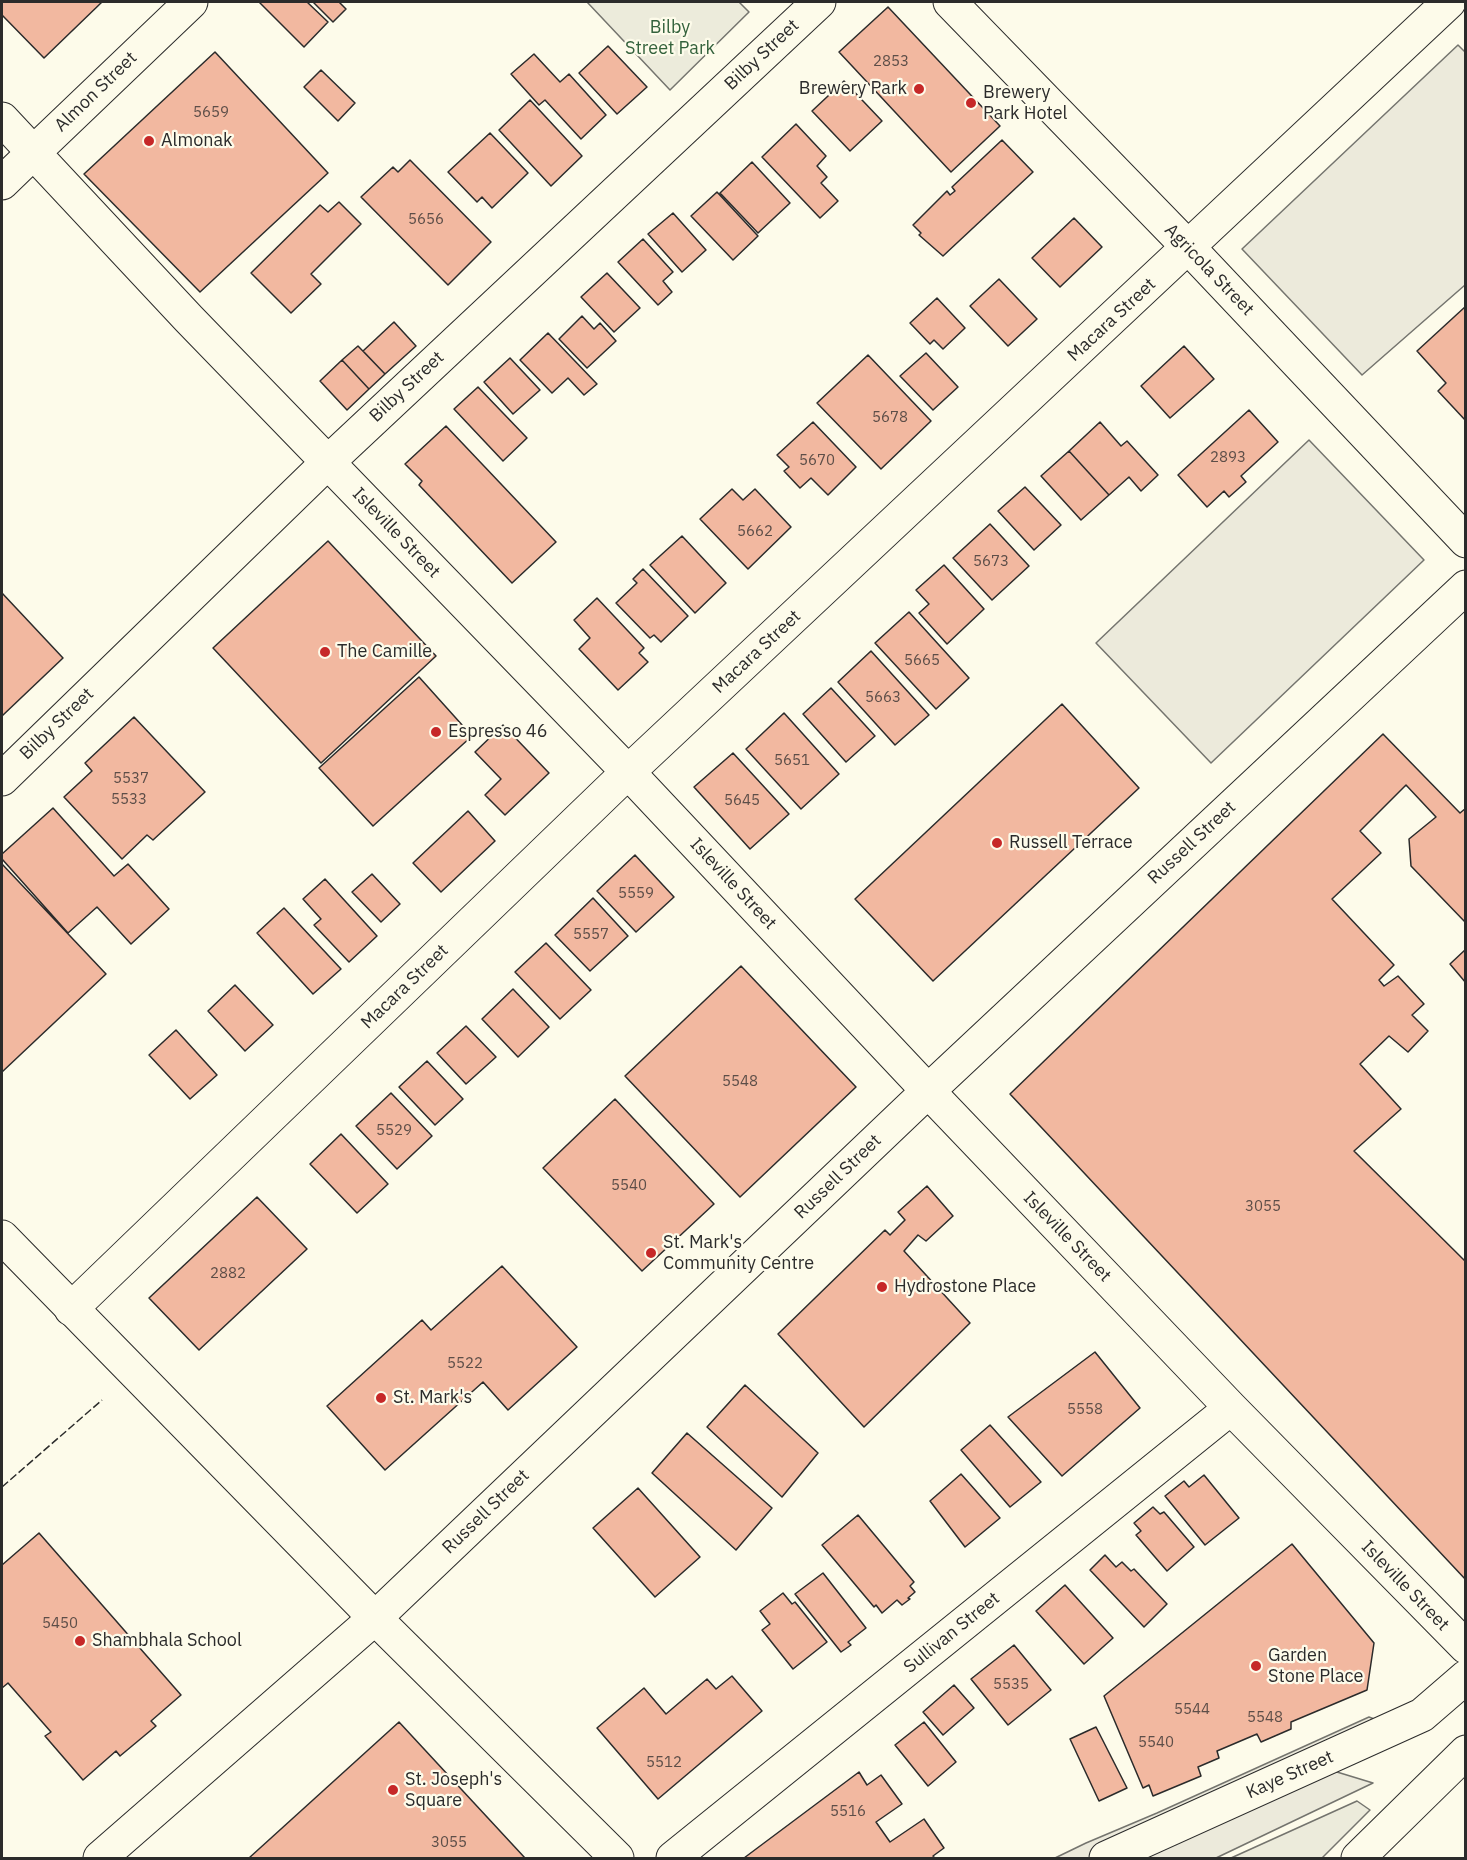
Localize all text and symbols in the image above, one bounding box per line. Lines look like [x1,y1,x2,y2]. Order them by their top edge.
street label: Bilby Street [720,15,804,95]
park label: Bilby Street Park [625,17,715,60]
street label: Almon Street [50,47,142,137]
house number: 2853 [873,53,909,71]
place label: Brewery Park [799,78,907,100]
marker: Brewery Park [912,82,926,96]
place label: Brewery Park Hotel [983,82,1068,124]
marker: Brewery Park Hotel [964,96,978,110]
house number: 5659 [193,104,229,122]
place label: Almonak [161,130,233,152]
marker: Almonak [142,134,156,148]
house number: 5656 [408,211,444,229]
street label: Agricola Street [1160,220,1258,320]
street label: Macara Street [1063,274,1161,366]
street label: Bilby Street [365,347,449,427]
house number: 5678 [872,409,908,427]
house number: 2893 [1210,449,1246,467]
house number: 5670 [799,452,835,470]
street label: Isleville Street [348,483,444,583]
house number: 5662 [737,523,773,541]
house number: 5673 [973,553,1009,571]
street label: Macara Street [708,606,806,698]
place label: The Camille [337,641,432,663]
marker: The Camille [318,645,332,659]
house number: 5665 [904,652,940,670]
street label: Bilby Street [16,684,98,764]
house number: 5663 [865,689,901,707]
place label: Espresso 46 [448,721,547,743]
marker: Espresso 46 [429,725,443,739]
house number: 5651 [774,752,810,770]
house number: 5537 [113,770,149,788]
house number: 5533 [111,791,147,809]
house number: 5645 [724,792,760,810]
street label: Russell Street [1144,797,1240,889]
place label: Russell Terrace [1009,832,1133,854]
street label: Isleville Street [685,834,781,934]
marker: Russell Terrace [990,836,1004,850]
house number: 5559 [618,885,654,903]
house number: 5557 [573,926,609,944]
street label: Macara Street [357,940,453,1034]
house number: 5548 [722,1073,758,1091]
house number: 5529 [376,1122,412,1140]
street label: Russell Street [790,1130,886,1224]
house number: 5540 [611,1177,647,1195]
street label: Isleville Street [1019,1187,1115,1287]
house number: 3055 [1245,1198,1281,1216]
place label: St. Mark's Community Centre [663,1232,814,1274]
marker: St. Mark's Community Centre [644,1246,658,1260]
house number: 2882 [210,1265,246,1283]
place label: Hydrostone Place [894,1276,1036,1298]
marker: Hydrostone Place [875,1280,889,1294]
house number: 5522 [447,1355,483,1373]
place label: St. Mark's [393,1387,472,1409]
marker: St. Mark's [374,1391,388,1405]
house number: 5558 [1067,1401,1103,1419]
street label: Russell Street [438,1465,534,1559]
street label: Isleville Street [1357,1536,1453,1636]
street label: Sullivan Street [900,1588,1004,1678]
house number: 5450 [42,1615,78,1633]
place label: Shambhala School [92,1630,242,1652]
marker: Shambhala School [73,1634,87,1648]
place label: Garden Stone Place [1268,1645,1363,1688]
marker: Garden Stone Place [1249,1659,1263,1673]
house number: 5535 [993,1676,1029,1694]
house number: 5544 [1174,1701,1210,1719]
house number: 5548 [1247,1709,1283,1727]
house number: 5540 [1138,1734,1174,1752]
street label: Kaye Street [1243,1746,1337,1804]
house number: 5512 [646,1754,682,1772]
place label: St. Joseph's Square [405,1769,502,1812]
marker: St. Joseph's Square [386,1783,400,1797]
house number: 5516 [830,1803,866,1821]
house number: 3055 [431,1834,467,1852]

